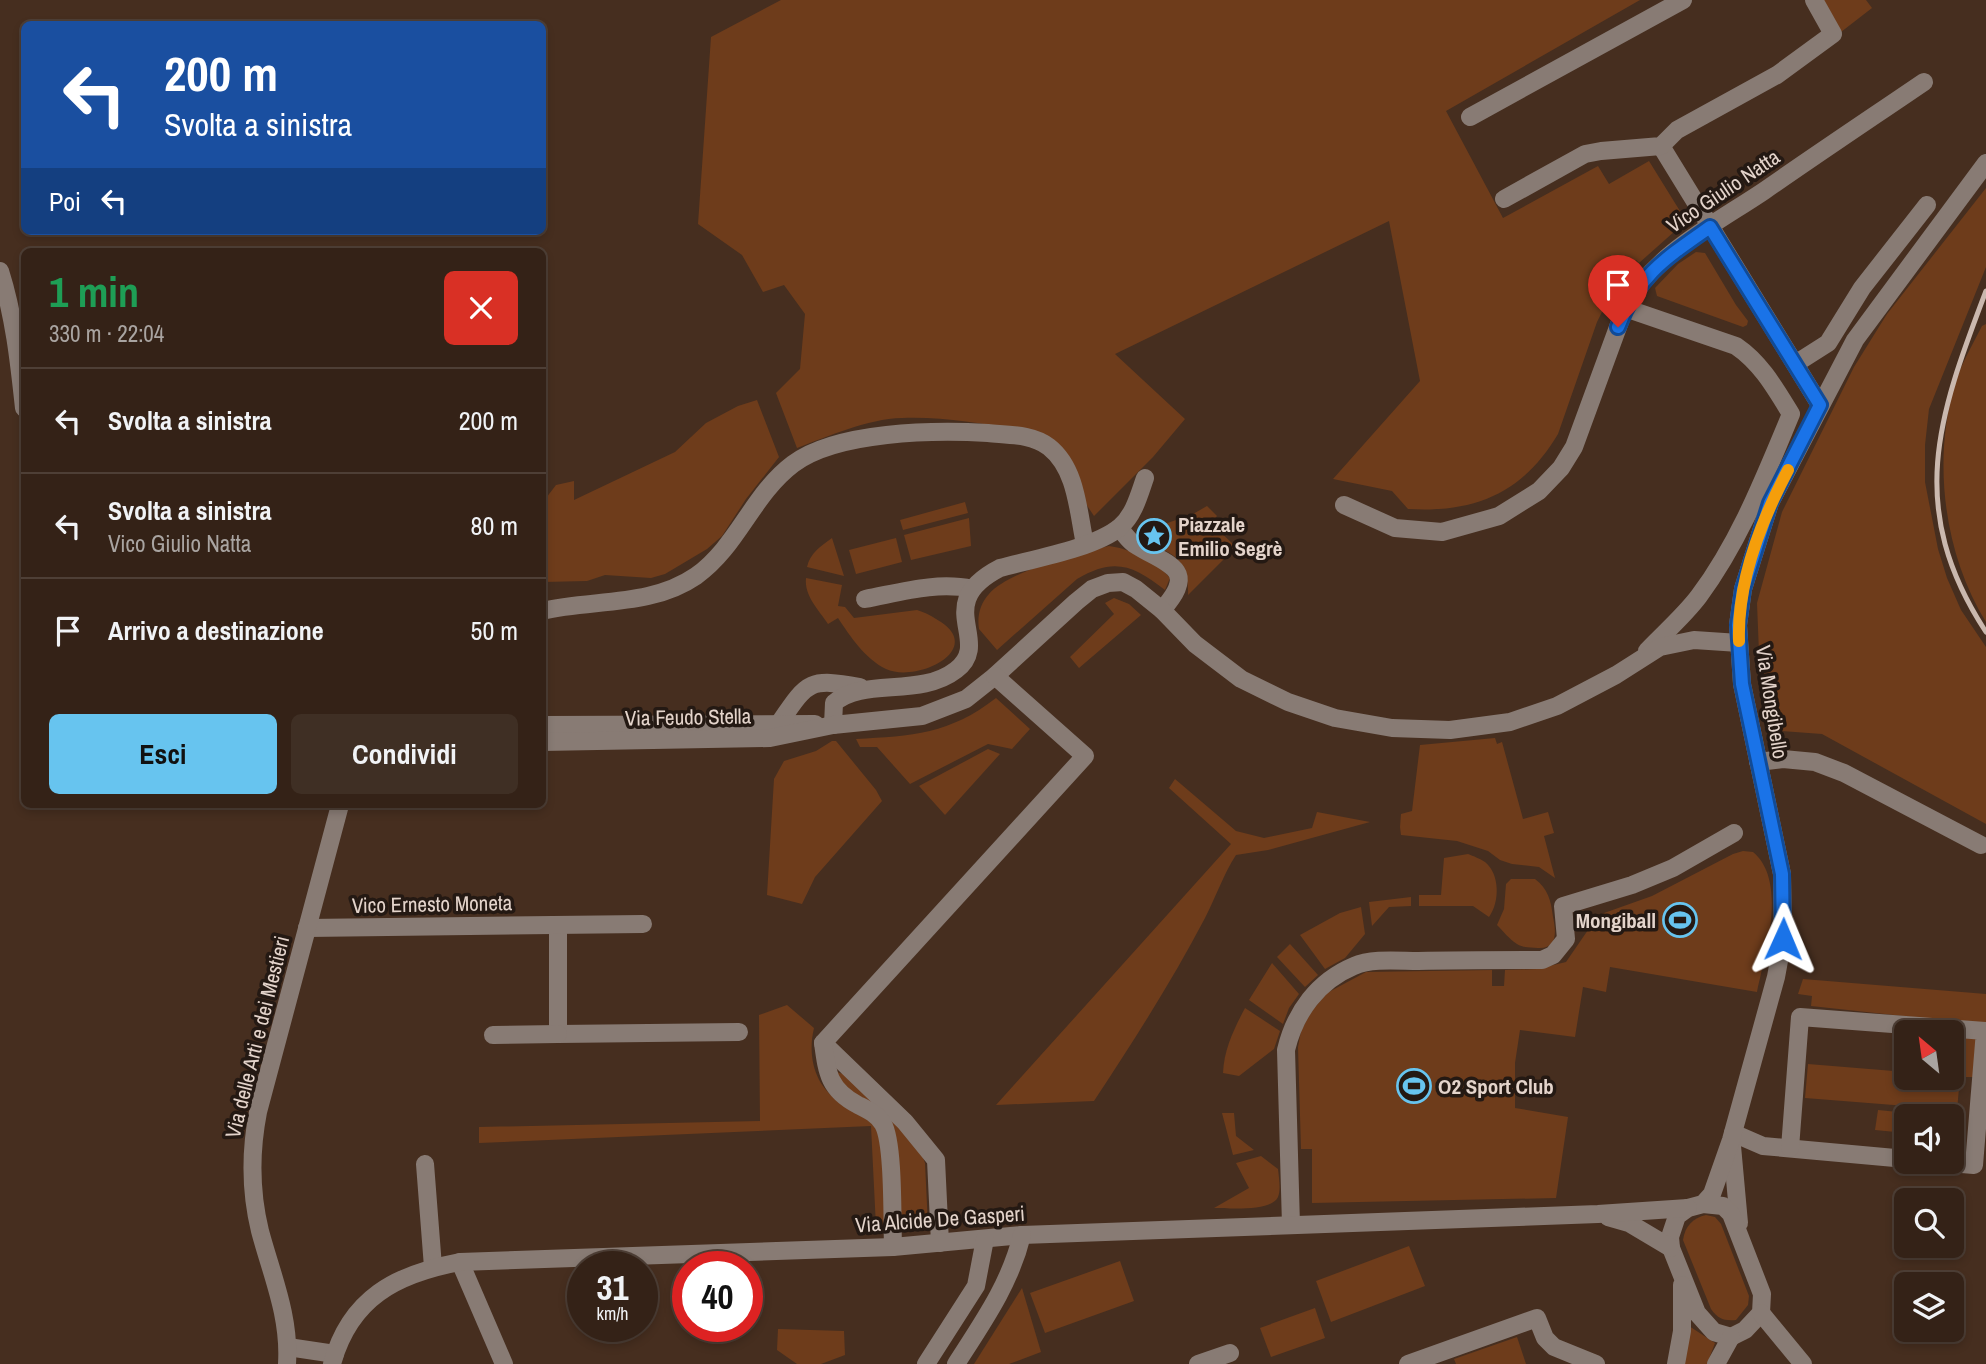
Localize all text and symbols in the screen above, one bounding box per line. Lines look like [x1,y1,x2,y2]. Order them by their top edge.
text: 200 m [164,40,278,106]
icon: left [49,49,140,140]
text: Svolta a sinistra [164,103,352,146]
street label: Vico Giulio Natta [1661,142,1786,240]
icon: left [95,182,133,220]
text: Poi [49,184,81,219]
pin [1588,255,1648,327]
text: 1 min [49,264,139,320]
icon: arrive [1599,266,1637,304]
button: close [444,271,518,345]
text: 330 m · 22:04 [49,318,164,349]
icon: left [49,402,87,440]
text: Svolta a sinistra [108,403,272,438]
text: 200 m [459,403,518,438]
text: Svolta a sinistra [108,493,272,528]
icon: left [49,507,87,545]
text: 80 m [471,508,518,543]
place label: Piazzale Emilio Segrè [1178,510,1282,563]
place icon: Piazzale Emilio Segrè [1135,517,1173,555]
text: Vico Giulio Natta [108,528,251,559]
icon: arrive [49,612,87,650]
text: Arrivo a destinazione [108,613,324,648]
text: 50 m [471,613,518,648]
street label: Via Mongibello [1749,643,1795,761]
street label: Via Feudo Stella [625,701,752,733]
button: Esci [49,714,277,794]
button: Condividi [291,714,518,794]
street label: Vico Ernesto Moneta [351,888,513,920]
sports icon: Mongiball [1661,901,1699,939]
position arrow [1746,902,1820,976]
place label: Mongiball [1576,906,1656,935]
street label: Via delle Arti e dei Mestieri [218,933,296,1141]
north arrow [1894,1020,1964,1090]
map controls [1894,1020,1964,1342]
sports icon: O2 Sport Club [1395,1067,1433,1105]
place label: O2 Sport Club [1438,1072,1554,1101]
button: sound [1894,1104,1964,1174]
button: search [1894,1188,1964,1258]
street label: Via Alcide De Gasperi [854,1199,1026,1239]
speed limit sign: 40 [672,1251,763,1342]
text: 31 [597,1264,628,1311]
button: layers [1894,1272,1964,1342]
text: km/h [597,1301,629,1326]

